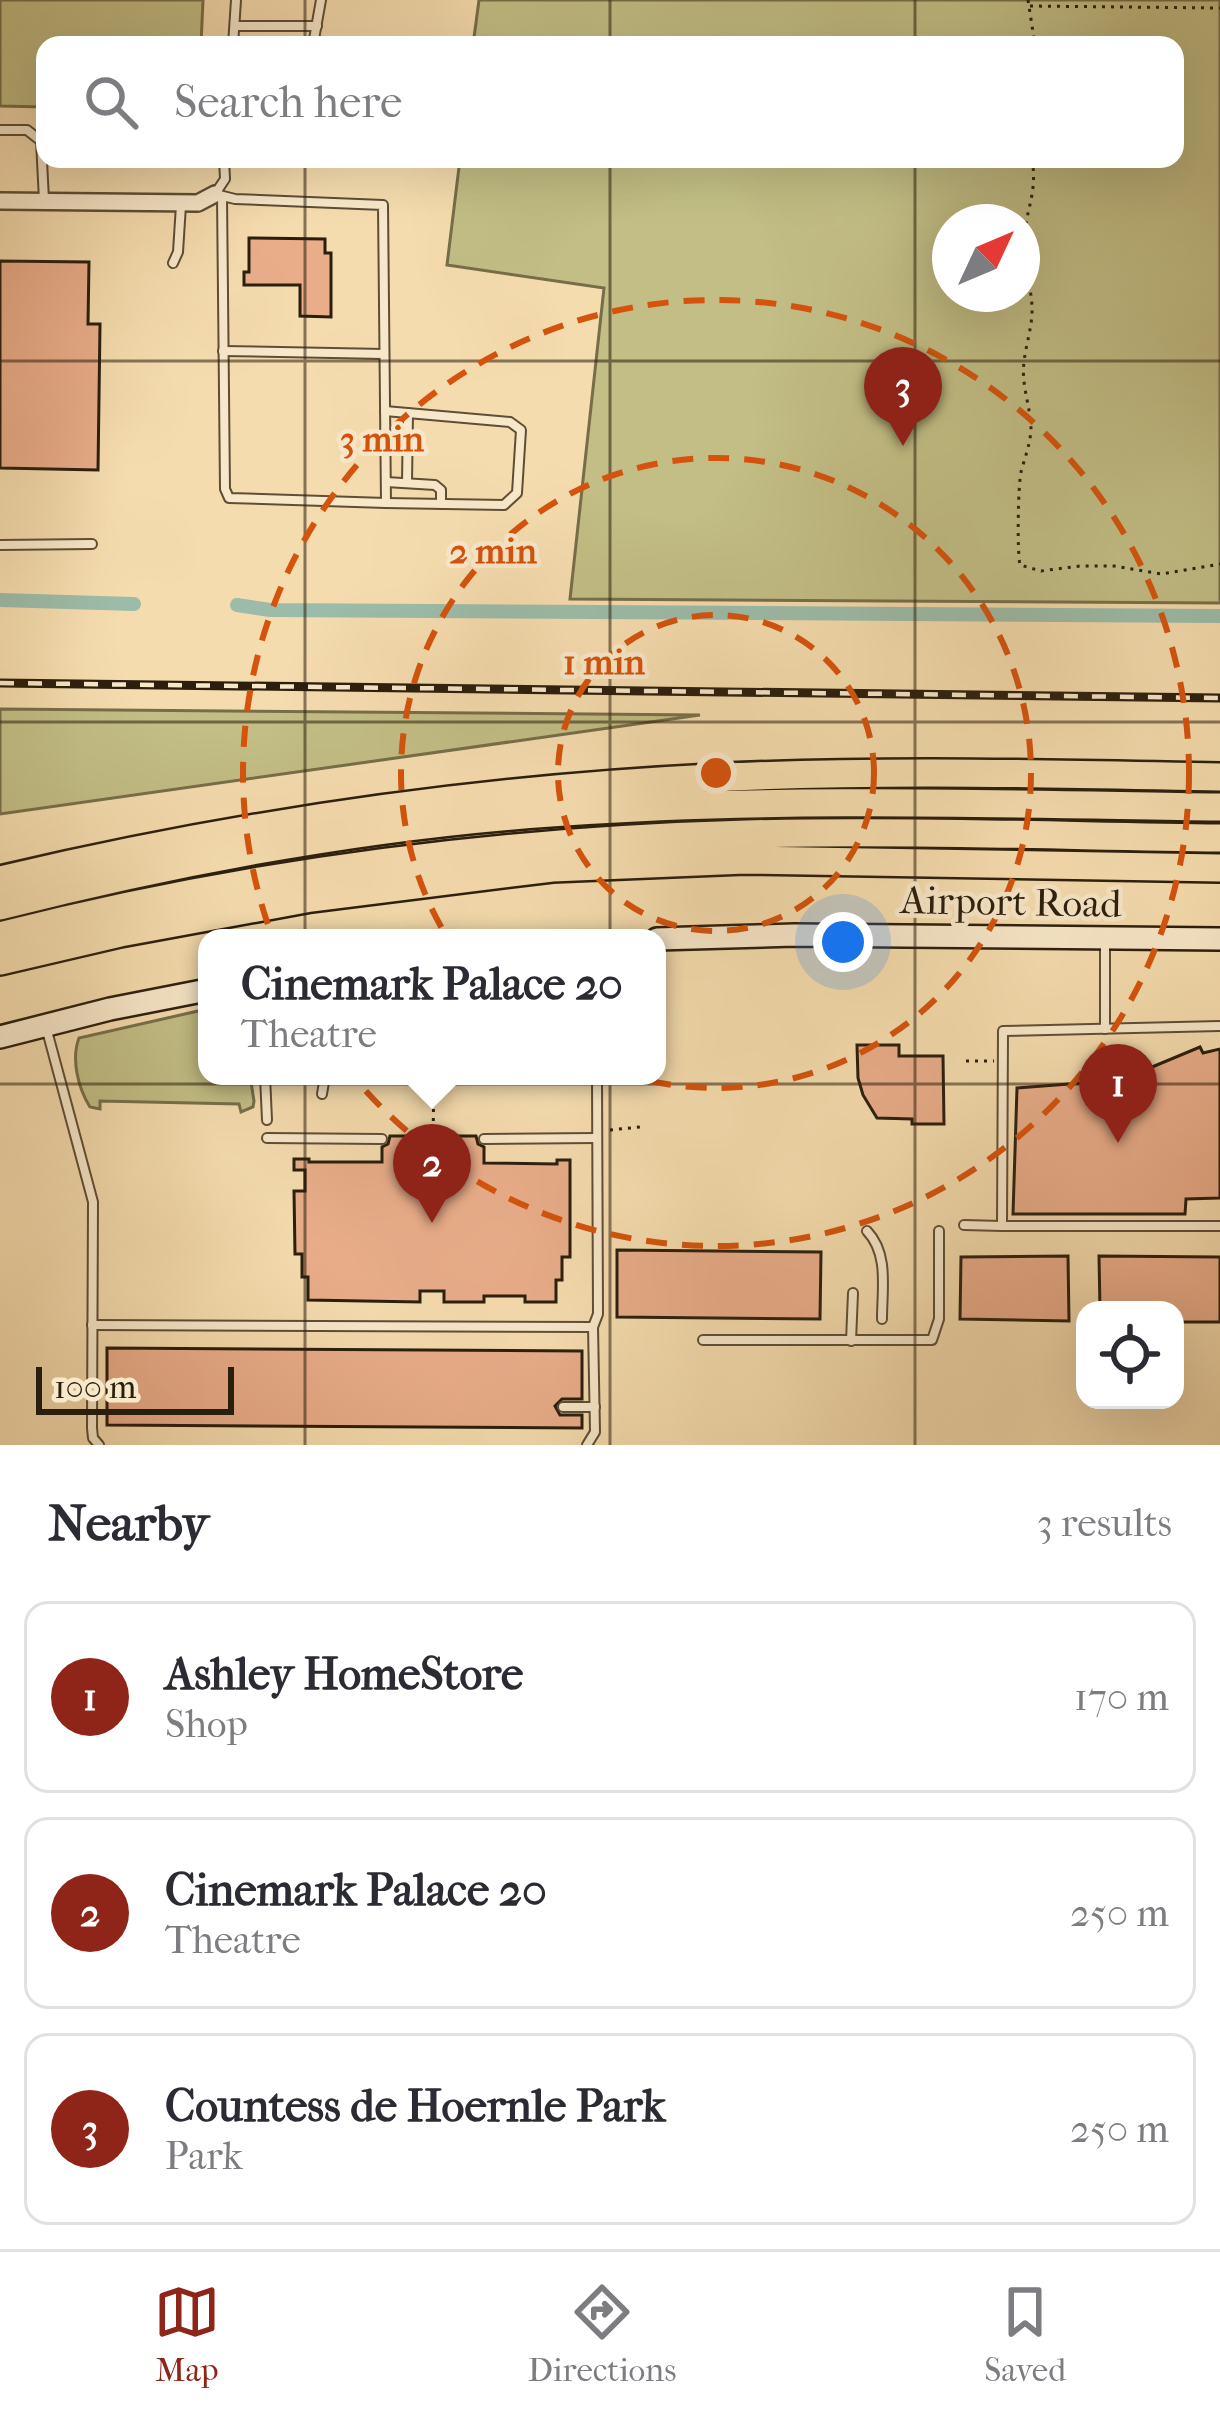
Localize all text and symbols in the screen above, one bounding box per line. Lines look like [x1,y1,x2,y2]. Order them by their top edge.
search box [36,36,1184,168]
icon: search [78,69,144,135]
text: Search here [174,76,402,129]
north arrow [932,204,1040,312]
pin: 3 [864,347,942,446]
text: 3 min [340,418,425,460]
text: 2 min [449,530,538,572]
text: 1 min [563,641,646,683]
centre of rings [695,752,737,794]
street label: Airport Road [898,877,1123,927]
your location [813,912,873,972]
popup [198,929,666,1085]
text: Cinemark Palace 20 [241,958,623,1011]
text: Theatre [241,1011,377,1057]
pin: 1 [1079,1044,1157,1143]
pin: 2 [393,1124,471,1223]
map controls [1076,1301,1184,1409]
button: locate [1076,1301,1184,1409]
scale bar [36,1361,234,1414]
text: 100 m [54,1368,137,1407]
text: Nearby [48,1493,209,1553]
text: 3 results [1037,1500,1172,1546]
text: Ashley HomeStore [165,1648,523,1701]
text: 1 [83,1674,97,1720]
text: 170 m [1074,1674,1169,1720]
text: Shop [165,1701,248,1747]
text: Cinemark Palace 20 [165,1864,547,1917]
text: 2 [80,1890,100,1936]
text: 250 m [1070,1890,1169,1936]
text: Theatre [165,1917,301,1963]
text: Countess de Hoernle Park [165,2080,665,2133]
text: 3 [82,2106,98,2152]
text: 250 m [1070,2106,1169,2152]
text: Park [165,2133,243,2179]
tab: Map [154,2279,220,2390]
tab: Directions [528,2279,676,2390]
tab: Saved [984,2279,1066,2390]

